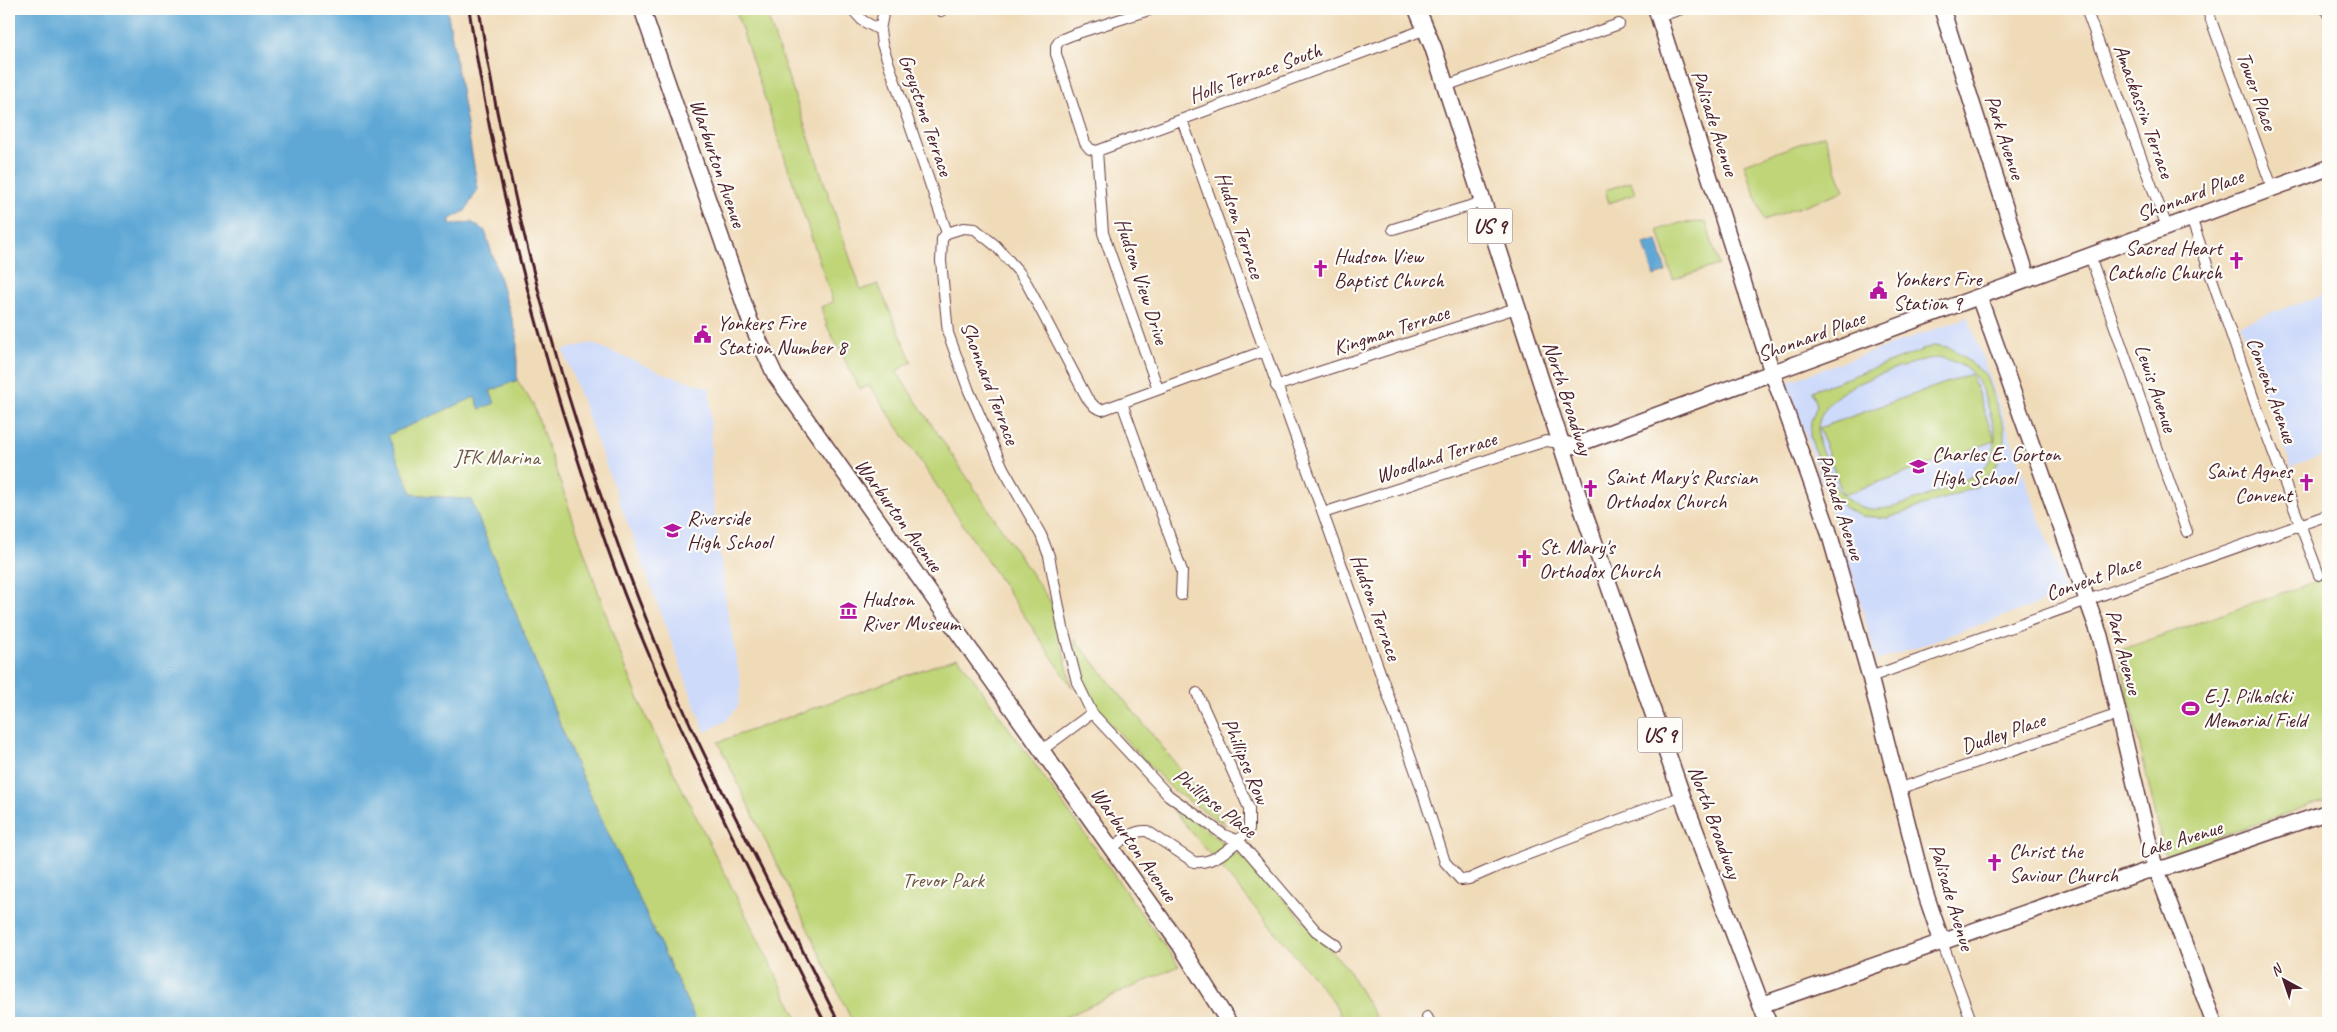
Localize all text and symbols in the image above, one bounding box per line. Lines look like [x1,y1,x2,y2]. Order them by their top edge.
street label: Holls Terrace South [1185,36,1326,109]
street label: Amackassin Terrace [2108,41,2181,183]
street label: Tower Place [2231,48,2284,136]
street label: Greystone Terrace [893,51,959,180]
street label: Palisade Avenue [1686,67,1745,181]
street label: Park Avenue [1979,92,2031,184]
street label: Warburton Avenue [684,96,752,231]
street label: Shonnard Place [2133,162,2249,227]
street label: Hudson Terrace [1210,168,1271,283]
road number: US 9 [1468,208,1512,244]
street label: Hudson View Drive [1109,215,1175,349]
place label: Sacred Heart Catholic Church [2107,235,2224,285]
place label: Hudson View Baptist Church [1334,243,1445,293]
church icon: Sacred Heart Catholic Church [2226,250,2246,270]
church icon: Hudson View Baptist Church [1310,258,1330,278]
place label: Yonkers Fire Station 9 [1893,266,1984,316]
public building icon: Yonkers Fire Station 9 [1869,281,1889,301]
street label: Kingman Terrace [1330,299,1453,361]
street label: Shonnard Place [1754,304,1870,367]
place label: Yonkers Fire Station Number 8 [717,310,849,360]
street label: Shonnard Terrace [955,318,1026,449]
public building icon: Yonkers Fire Station Number 8 [693,325,713,345]
street label: Convent Avenue [2241,334,2303,447]
street label: North Broadway [1537,338,1599,460]
street label: Lewis Avenue [2129,341,2183,436]
street label: Woodland Terrace [1372,425,1501,489]
place label: Charles E. Gorton High School [1932,441,2062,491]
park label: JFK Marina [453,444,542,470]
street label: Palisade Avenue [1812,451,1871,565]
street label: Warburton Avenue [849,453,949,578]
school or university icon: Charles E. Gorton High School [1908,456,1928,476]
place label: Saint Agnes Convent [2206,458,2294,508]
place label: Saint Mary's Russian Orthodox Church [1605,464,1758,514]
church icon: Saint Agnes Convent [2296,473,2316,493]
church icon: Saint Mary's Russian Orthodox Church [1581,479,1601,499]
place label: Riverside High School [687,505,775,555]
school or university icon: Riverside High School [663,520,683,540]
place label: St. Mary's Orthodox Church [1539,534,1661,584]
church icon: St. Mary's Orthodox Church [1515,549,1535,569]
street label: Convent Place [2042,549,2146,606]
street label: Hudson Terrace [1345,550,1408,665]
place label: Hudson River Museum [862,586,962,636]
museum icon: Hudson River Museum [838,601,858,621]
street label: Park Avenue [2100,607,2148,699]
place label: E.J. Pilholski Memorial Field [2204,683,2310,733]
sports icon: E.J. Pilholski Memorial Field [2180,698,2200,718]
street label: Dudley Place [1958,706,2050,759]
street label: Phillipse Row [1216,714,1277,810]
road number: US 9 [1638,718,1682,752]
street label: Phillipse Place [1168,762,1263,844]
street label: North Broadway [1683,762,1748,884]
street label: Warburton Avenue [1085,782,1184,907]
street label: Lake Avenue [2135,814,2226,864]
place label: Christ the Saviour Church [2009,838,2119,888]
street label: Palisade Avenue [1924,841,1981,955]
church icon: Christ the Saviour Church [1985,853,2005,873]
park label: Trevor Park [902,867,985,893]
north arrow [2260,954,2310,1004]
text: N [2267,960,2287,980]

